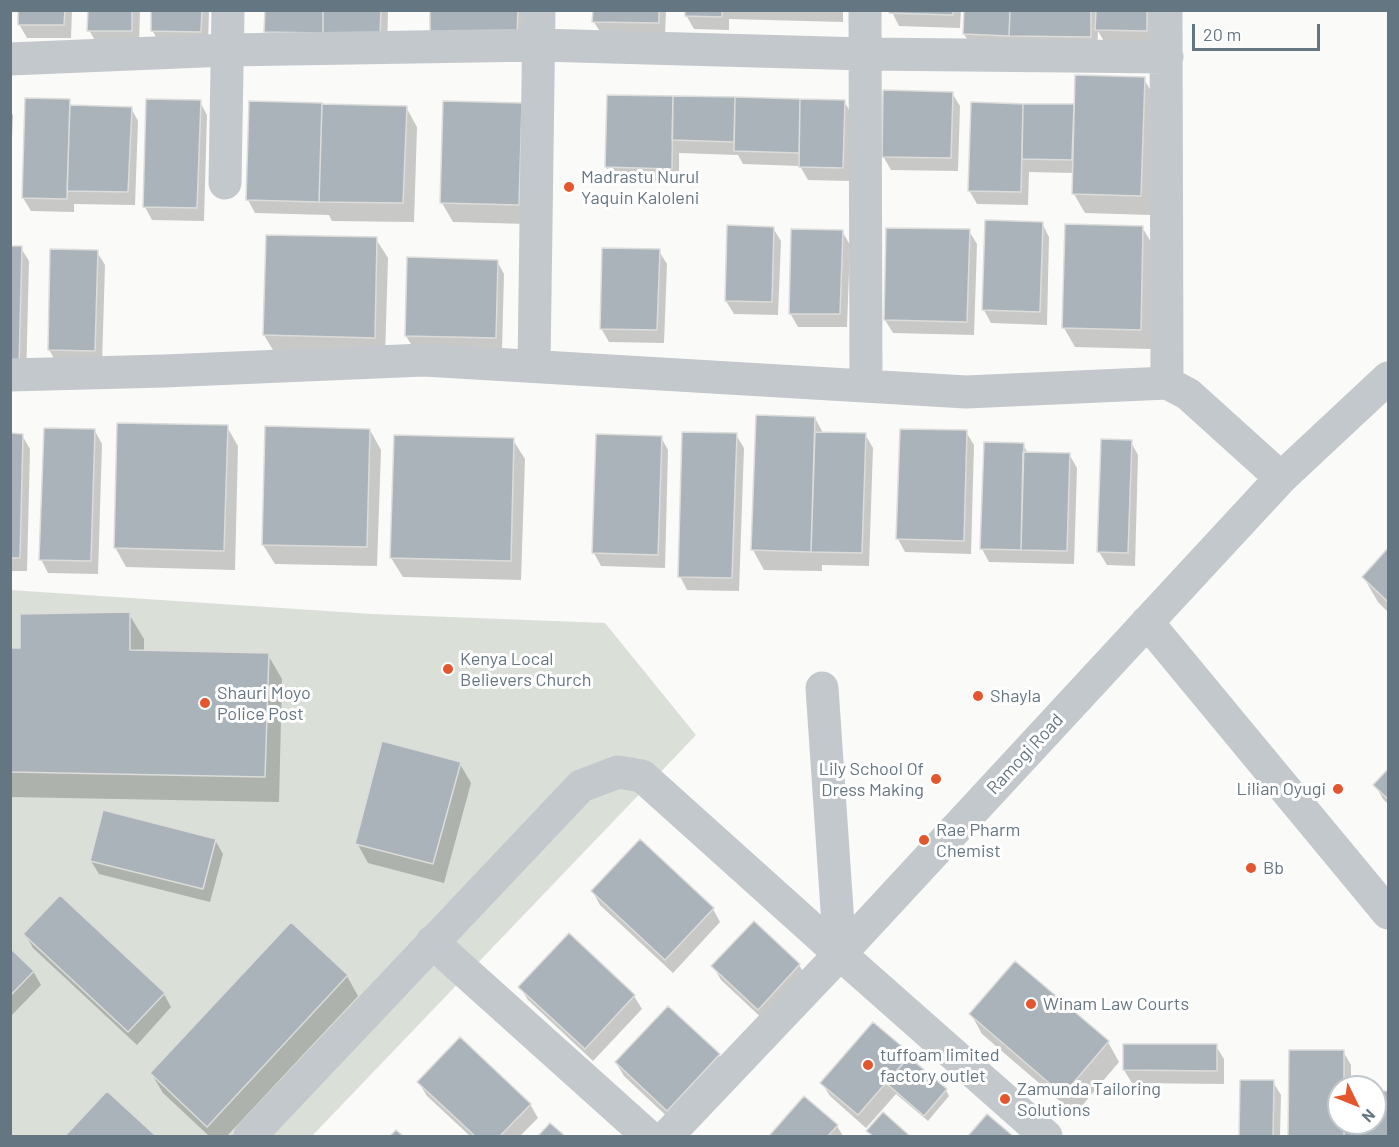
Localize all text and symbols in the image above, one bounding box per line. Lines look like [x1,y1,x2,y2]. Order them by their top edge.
scale bar [1195,12,1322,50]
text: 20 m [1203,23,1241,45]
place label: Madrastu Nurul Yaquin Kaloleni [581,166,699,208]
marker: Madrastu Nurul Yaquin Kaloleni [562,180,576,194]
place label: Kenya Local Believers Church [460,648,591,690]
marker: Kenya Local Believers Church [441,662,455,676]
place label: Shauri Moyo Police Post [217,682,311,724]
place label: Shayla [990,685,1041,707]
marker: Shayla [971,689,985,703]
marker: Shauri Moyo Police Post [198,696,212,710]
street label: Ramogi Road [982,709,1068,799]
place label: Lily School Of Dress Making [819,758,924,800]
marker: Lily School Of Dress Making [929,772,943,786]
place label: Lilian Oyugi [1237,778,1326,800]
marker: Lilian Oyugi [1331,782,1345,796]
place label: Rae Pharm Chemist [936,819,1020,862]
marker: Rae Pharm Chemist [917,833,931,847]
place label: Bb [1263,857,1284,879]
marker: Bb [1244,861,1258,875]
place label: Winam Law Courts [1043,993,1189,1015]
marker: Winam Law Courts [1024,997,1038,1011]
place label: tuffoam limited factory outlet [880,1044,1000,1086]
marker: tuffoam limited factory outlet [861,1058,875,1072]
north arrow [1327,1075,1387,1135]
place label: Zamunda Tailoring Solutions [1017,1078,1161,1120]
marker: Zamunda Tailoring Solutions [998,1092,1012,1106]
text: N [1358,1106,1380,1127]

